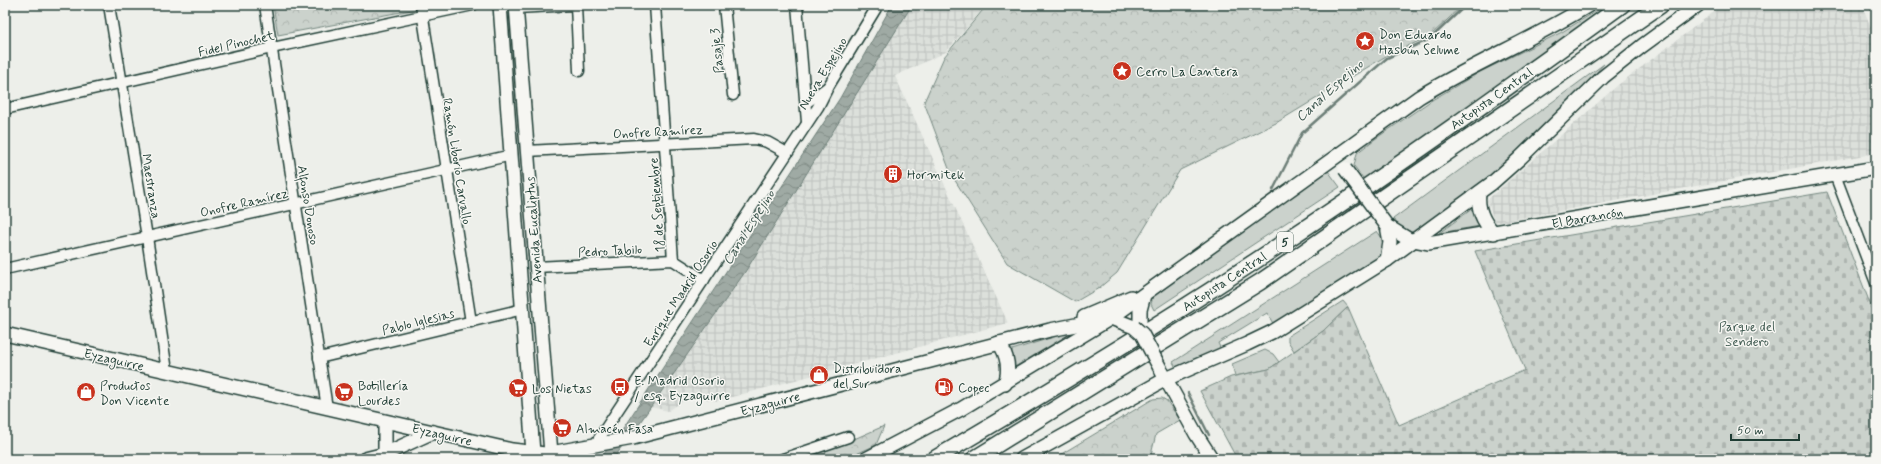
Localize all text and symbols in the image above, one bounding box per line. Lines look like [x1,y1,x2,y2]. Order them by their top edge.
street label: Fidel Pinochet [197,27,276,61]
street label: Pasaje 3 [707,27,728,74]
place label: Don Eduardo Hasbún Selume [1379,27,1460,59]
place icon: Don Eduardo Hasbún Selume [1354,30,1376,52]
street label: Nueva Espejino [795,34,852,113]
water label: Canal Espejino [1292,55,1368,126]
place icon: Cerro La Cantera [1111,60,1133,82]
place label: Cerro La Cantera [1136,64,1239,81]
street label: Autopista Central [1447,64,1536,134]
street label: Ramón Liborio Carvallo [438,97,475,226]
street label: Onofre Ramírez [613,122,703,143]
street label: Maestranza [137,153,164,220]
street label: 18 de Septiembre [646,157,669,253]
building icon: Hormitek [882,163,904,185]
street label: Alfonso Donoso [291,164,322,247]
place label: Hormitek [907,167,965,184]
street label: Avenida Eucaliptus [522,176,547,284]
street label: Onofre Ramírez [199,185,290,222]
water label: Canal Espejino [719,186,779,268]
street label: El Barrancón [1550,204,1624,233]
road number: 5 [1277,232,1293,252]
street label: Enrique Madrid Osorio [640,237,722,351]
street label: Pedro Tabilo [578,241,643,262]
street label: Autopista Central [1179,249,1270,316]
street label: Pablo Iglesias [380,305,457,340]
park label: Parque del Sendero [1719,319,1775,351]
street label: Eyzaguirre [82,345,145,377]
place label: Distribuidora del Sur [833,361,901,393]
shop icon: Distribuidora del Sur [808,364,830,386]
place label: E. Madrid Osorio / esq. Eyzaguirre [634,373,730,406]
bus stop icon: E. Madrid Osorio / esq. Eyzaguirre [609,376,631,398]
fuel station icon: Copec [933,376,955,398]
supermarket icon: Los Nietas [507,377,529,399]
place label: Productos Don Vicente [100,378,169,410]
place label: Botillería Lourdes [358,378,409,410]
place label: Copec [958,380,989,397]
shop icon: Productos Don Vicente [75,381,97,403]
supermarket icon: Botillería Lourdes [333,381,355,403]
place label: Los Nietas [532,381,592,398]
street label: Eyzaguirre [739,388,802,422]
scale bar [1731,416,1799,442]
supermarket icon: Almacén Fasa [551,417,573,439]
street label: Eyzaguirre [410,420,473,452]
place label: Almacén Fasa [576,421,653,438]
text: 50 m [1737,423,1764,439]

